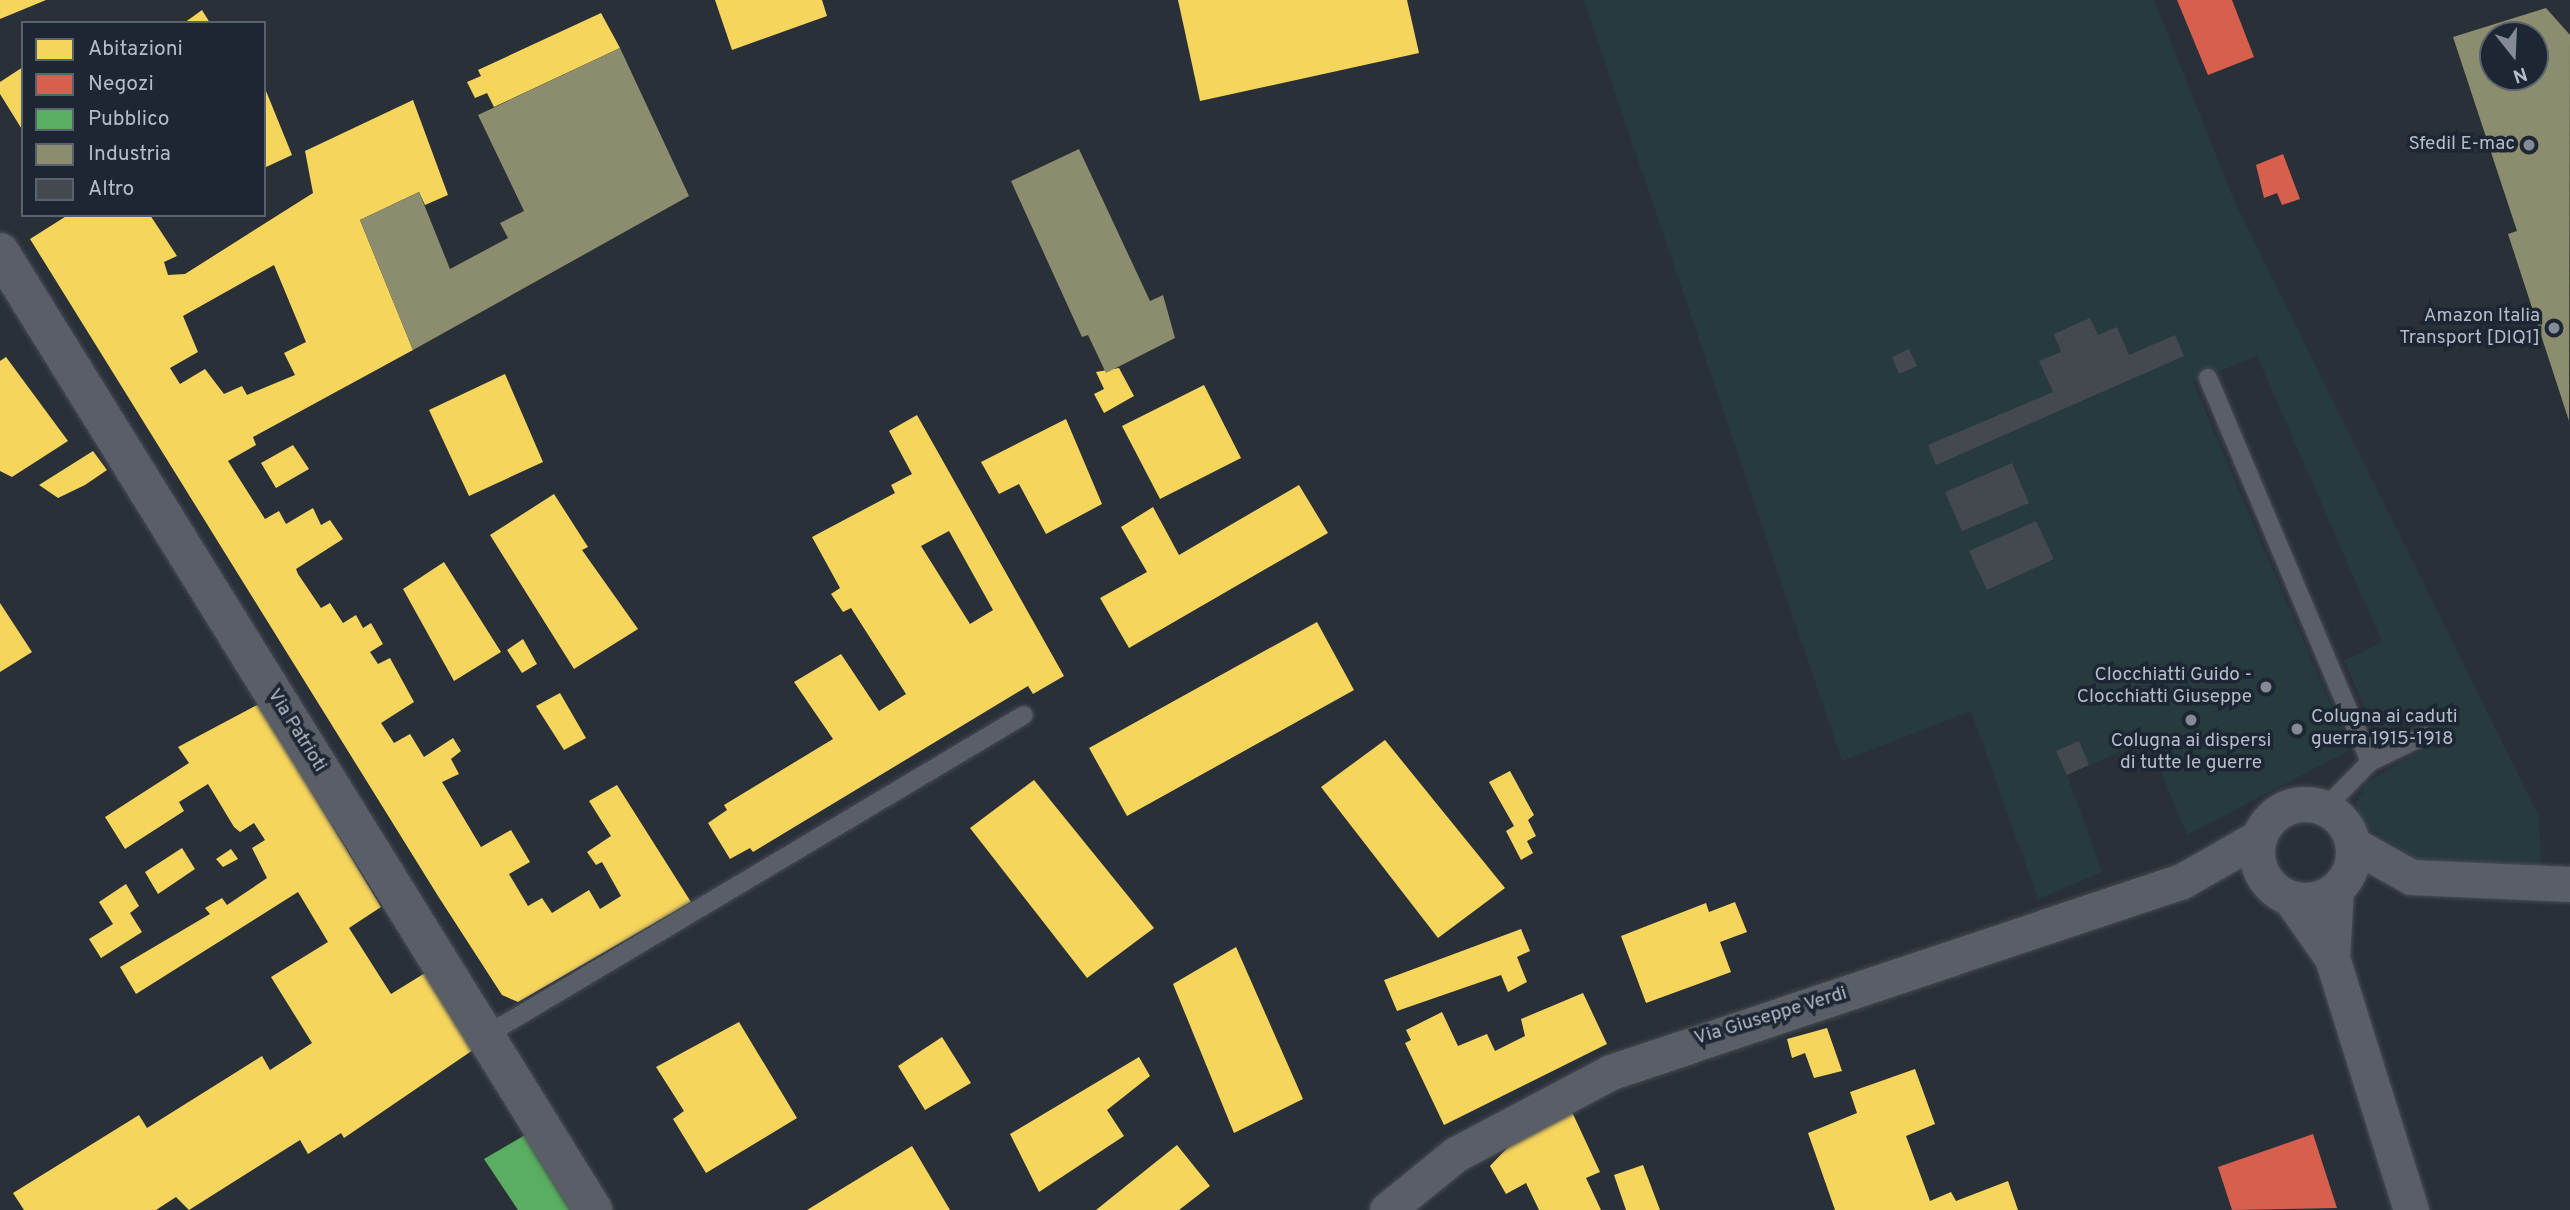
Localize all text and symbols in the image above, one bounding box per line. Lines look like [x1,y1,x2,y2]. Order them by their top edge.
legend [21,21,266,217]
north arrow [2479,21,2549,91]
text: Abitazioni [88,36,183,63]
text: N [2510,61,2530,88]
text: Negozi [88,71,154,98]
text: Pubblico [88,106,170,133]
place label: Sfedil E-mac [2408,134,2515,156]
marker: Sfedil E-mac [2521,137,2537,153]
text: Industria [88,141,171,168]
text: Altro [88,176,134,203]
place label: Amazon Italia Transport [DIQ1] [2399,306,2540,350]
marker: Amazon Italia Transport [DIQ1] [2546,320,2562,336]
place label: Clocchiatti Guido - Clocchiatti Giuseppe [2077,665,2252,709]
marker: Clocchiatti Guido - Clocchiatti Giuseppe [2258,679,2274,695]
street label: Via Patrioti [262,685,330,777]
place label: Colugna ai caduti guerra 1915-1918 [2311,707,2458,751]
marker: Colugna ai dispersi di tutte le guerre [2183,712,2199,728]
marker: Colugna ai caduti guerra 1915-1918 [2289,721,2305,737]
place label: Colugna ai dispersi di tutte le guerre [2111,731,2271,775]
street label: Via Giuseppe Verdi [1692,983,1850,1051]

